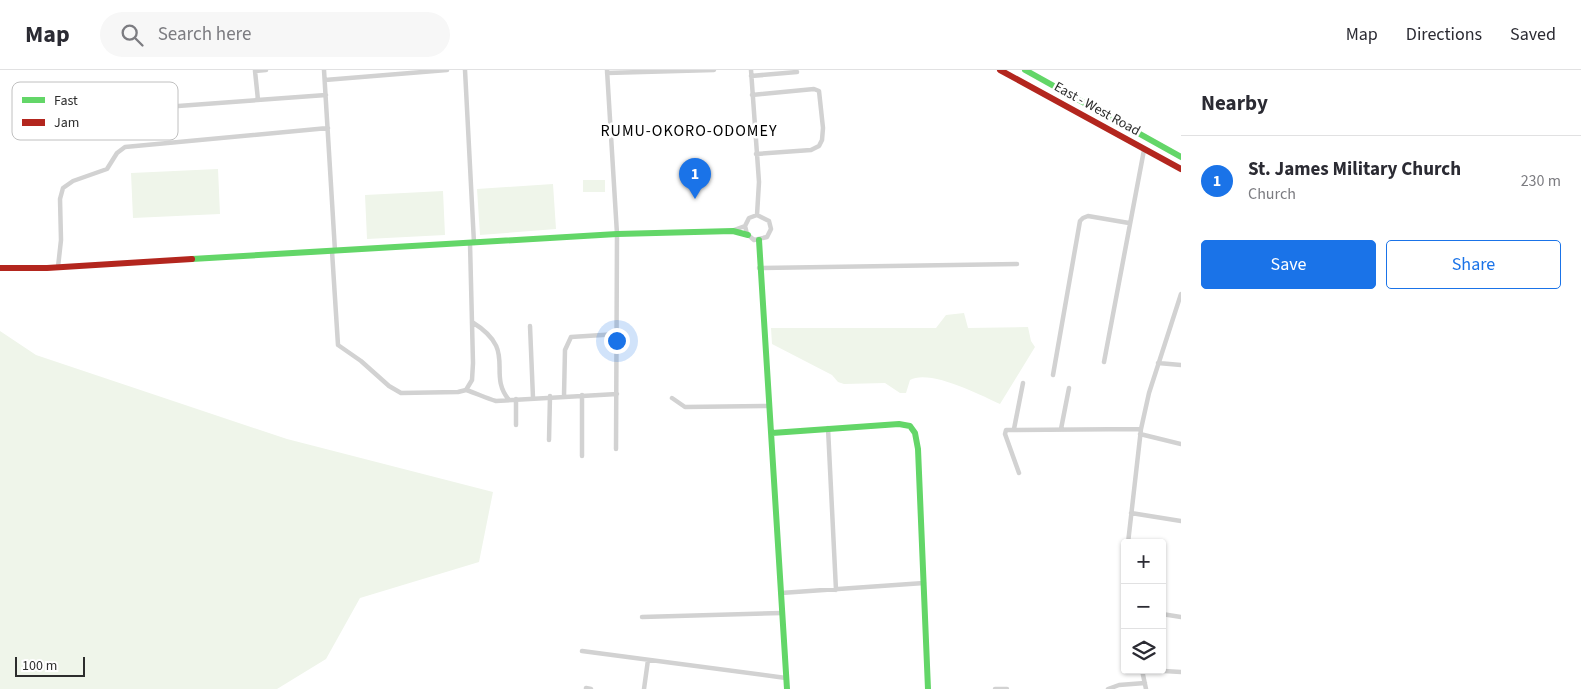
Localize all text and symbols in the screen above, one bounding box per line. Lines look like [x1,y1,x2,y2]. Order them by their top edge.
search box [100,12,450,57]
text: Map [25,17,70,52]
icon: search [118,21,146,49]
text: Search here [158,21,251,48]
text: Map [1346,22,1378,47]
text: Directions [1406,22,1482,47]
text: Saved [1510,22,1556,47]
street label: East - West Road [1050,77,1144,141]
legend [12,82,178,140]
text: Nearby [1201,88,1268,118]
text: Fast [54,91,78,111]
text: Jam [54,113,79,133]
district label: RUMU-OKORO-ODOMEY [600,120,778,142]
text: St. James Military Church [1248,156,1461,183]
pin: 1 [679,158,711,199]
text: 1 [1213,170,1221,192]
text: 230 m [1521,170,1561,192]
text: Church [1248,183,1296,205]
button: Save [1201,240,1376,289]
button: Share [1386,240,1561,289]
your location [604,328,630,354]
map controls [1121,539,1166,674]
button: + [1121,539,1166,584]
button: − [1121,584,1166,629]
button: layers [1121,629,1166,674]
scale bar [15,654,85,677]
text: 100 m [22,656,57,676]

